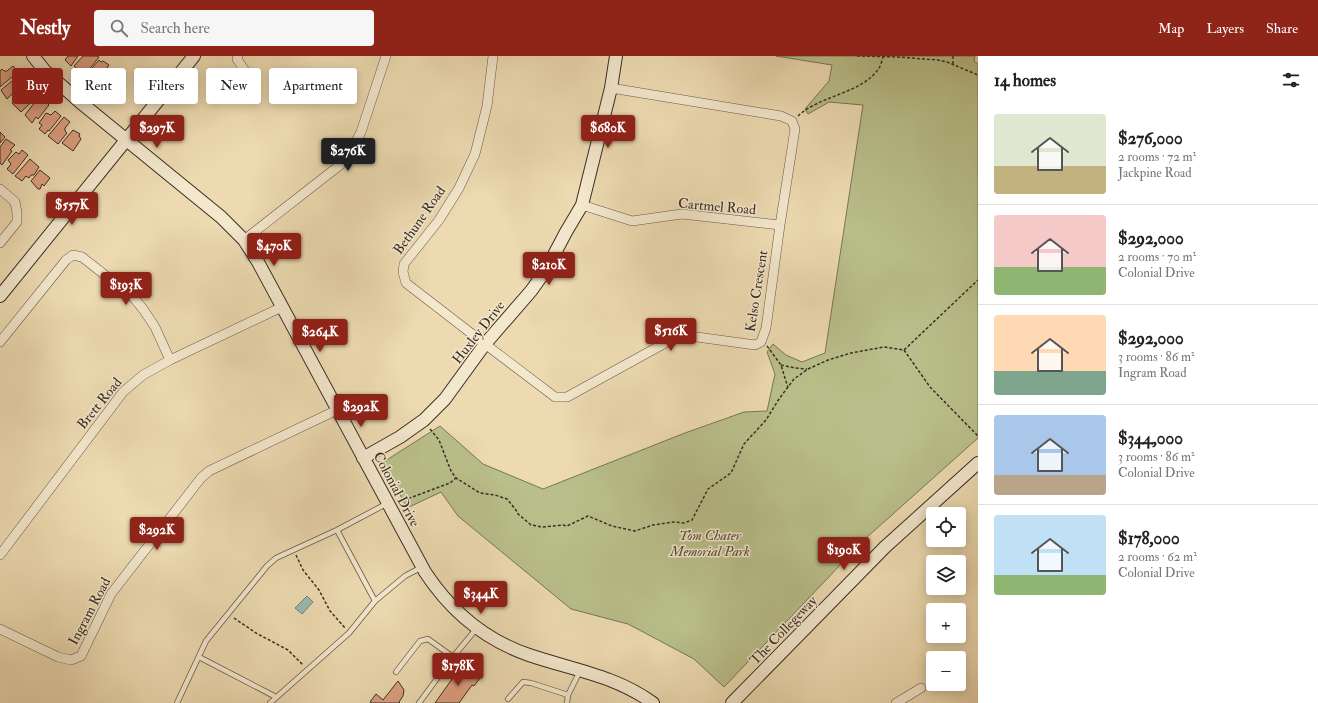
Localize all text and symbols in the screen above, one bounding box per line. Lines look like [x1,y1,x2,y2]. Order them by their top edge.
search box [94,10,374,46]
text: Nestly [20,16,70,40]
icon: search [108,17,130,39]
text: Search here [140,19,210,38]
text: Map [1158,20,1184,37]
text: Layers [1206,20,1244,37]
text: Share [1266,20,1298,37]
chip: Buy [12,68,63,104]
chip: Rent [71,68,126,104]
chip: Filters [134,68,198,104]
chip: New [206,68,261,104]
chip: Apartment [269,68,357,104]
icon: filters [1280,69,1302,91]
text: 14 homes [994,70,1056,91]
pin: $297K [129,115,185,149]
pin: $680K [580,115,636,149]
text: $297K [139,120,175,136]
text: $680K [590,120,626,136]
text: $276,000 [1118,128,1183,149]
icon: home [1026,130,1074,178]
pin: $276K [320,138,376,172]
text: $276K [330,143,366,159]
text: 2 rooms · 72 m² [1118,149,1196,165]
text: Jackpine Road [1118,165,1192,181]
street label: Bethune Road [390,183,449,258]
pin: $557K [44,192,100,226]
street label: Cartmel Road [677,195,757,218]
text: $557K [55,197,89,213]
text: $292,000 [1118,228,1184,249]
icon: home [1026,231,1074,279]
pin: $470K [246,233,302,267]
text: $470K [256,238,292,254]
street label: Kelso Crescent [742,248,771,333]
text: 2 rooms · 70 m² [1118,249,1196,265]
pin: $210K [521,252,577,286]
text: $210K [532,257,566,273]
text: Colonial Drive [1118,265,1195,281]
pin: $193K [98,272,154,306]
text: $193K [110,277,142,293]
street label: Huxley Drive [448,297,509,368]
pin: $516K [643,318,699,352]
pin: $264K [292,319,348,353]
text: $516K [654,323,688,339]
text: $264K [302,324,338,340]
text: $292,000 [1118,328,1184,349]
icon: home [1026,331,1074,379]
text: 3 rooms · 86 m² [1118,349,1195,365]
text: Ingram Road [1118,365,1187,381]
street label: Brett Road [73,374,125,433]
pin: $292K [333,394,389,428]
text: $292K [343,399,379,415]
text: $344,000 [1118,428,1183,449]
icon: home [1026,431,1074,479]
street label: Colonial Drive [370,449,423,530]
text: 3 rooms · 86 m² [1118,449,1195,465]
text: Colonial Drive [1118,465,1195,481]
map controls [926,507,966,691]
button: locate [926,507,966,547]
pin: $292K [129,517,185,551]
text: $292K [139,522,175,538]
park label: Tom Chater Memorial Park [669,527,750,560]
text: $178,000 [1118,528,1180,549]
icon: home [1026,531,1074,579]
pin: $190K [816,537,872,571]
text: $190K [827,542,861,558]
text: 2 rooms · 62 m² [1118,549,1197,565]
button: layers [926,555,966,595]
text: Colonial Drive [1118,565,1195,581]
street label: Ingram Road [65,575,114,648]
pin: $344K [453,581,509,615]
text: $344K [463,586,499,602]
street label: The Collegeway [746,592,822,669]
button: + [926,603,966,643]
button: − [926,651,966,691]
pin: $178K [430,653,486,687]
text: $178K [441,658,475,674]

